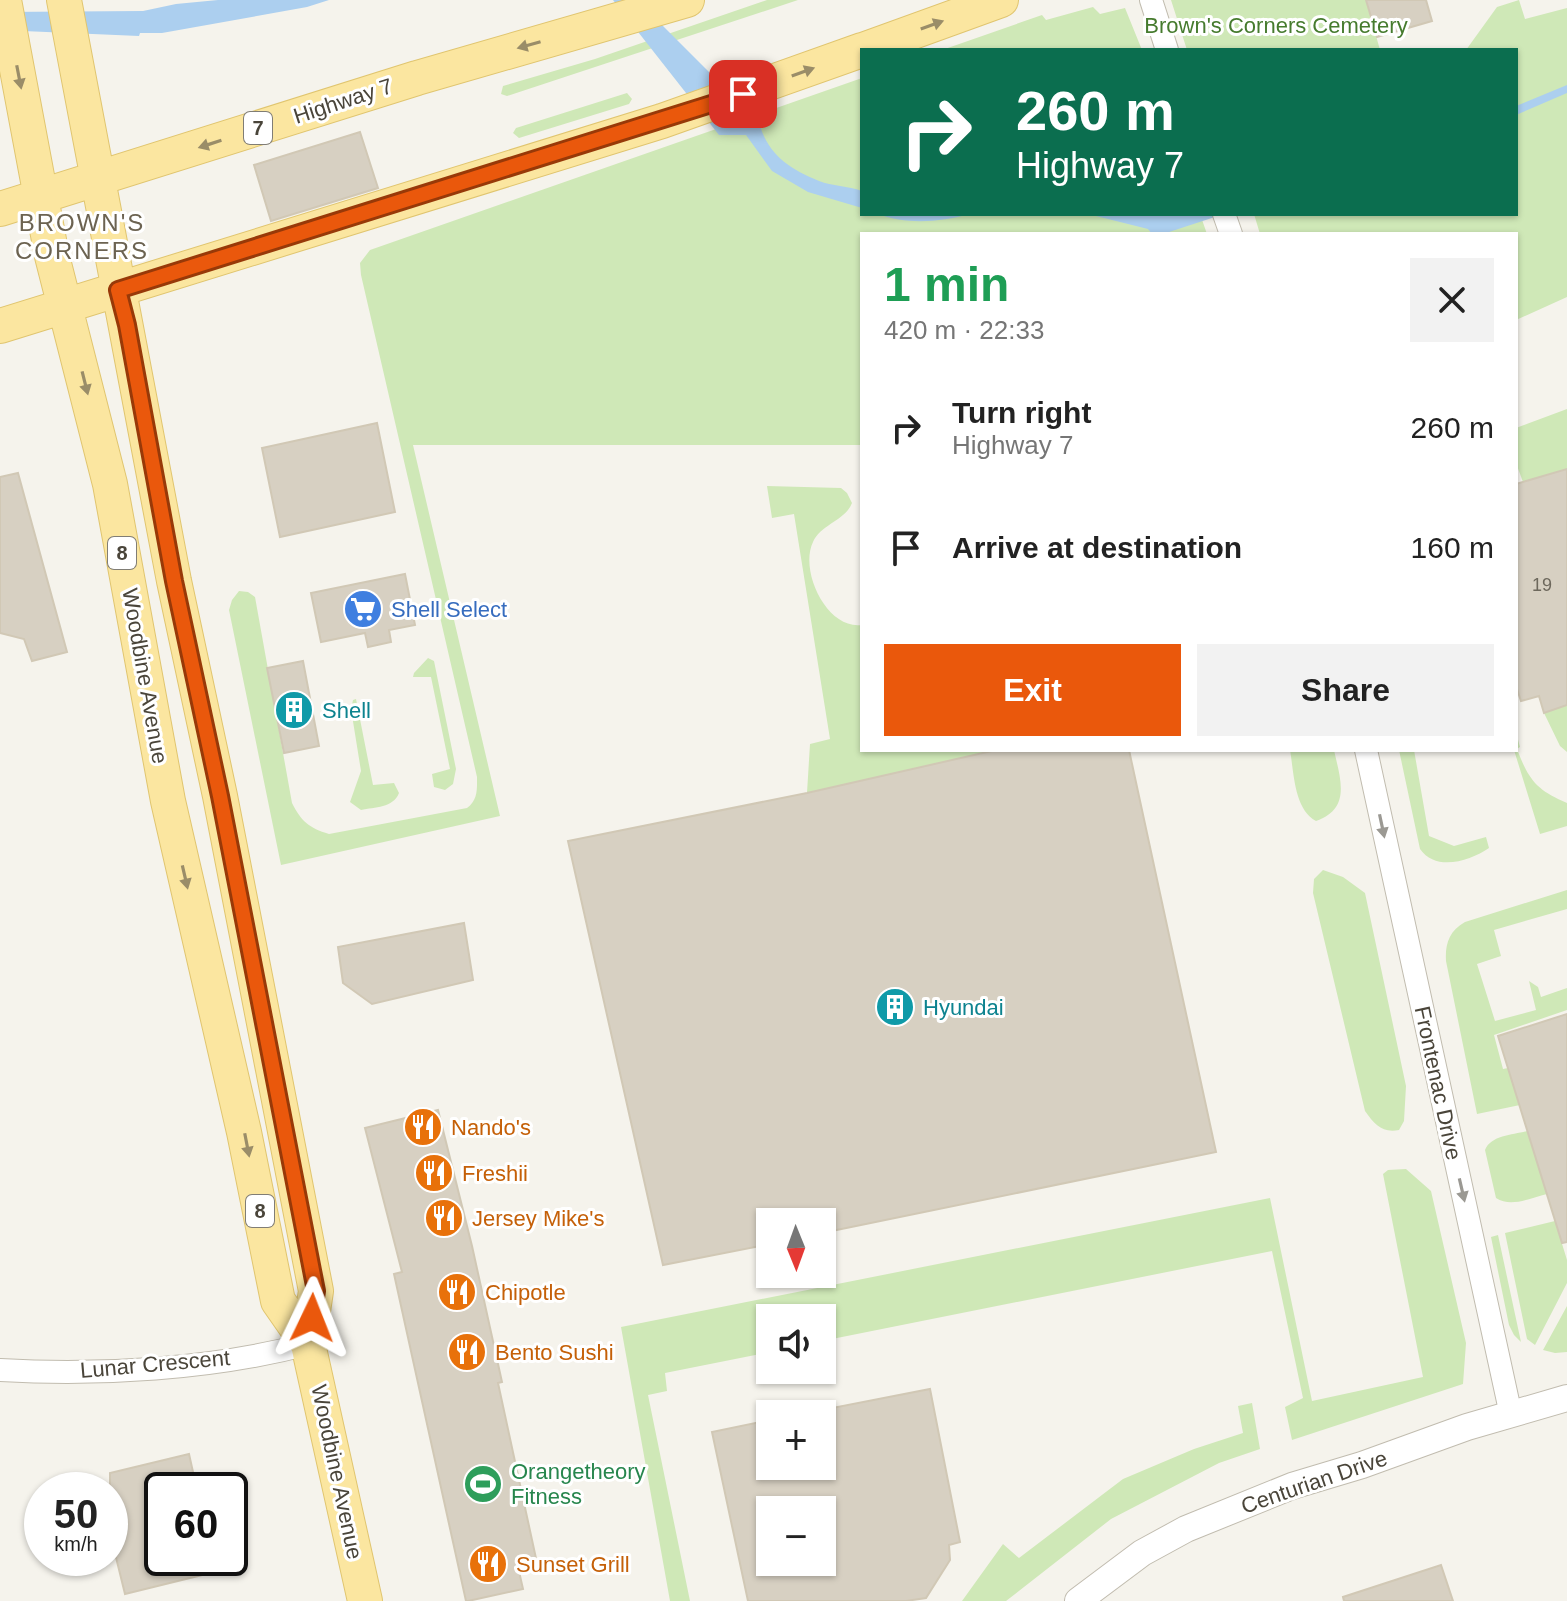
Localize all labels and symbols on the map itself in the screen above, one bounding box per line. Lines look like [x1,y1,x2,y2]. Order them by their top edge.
park label: Brown's Corners Cemetery [1144,13,1408,38]
one-way arrow [921,18,945,31]
one-way arrow [517,39,541,52]
pin [709,60,777,128]
one-way arrow [13,64,26,89]
one-way arrow [791,66,815,78]
street label: Highway 7 [290,73,396,129]
road number: 7 [244,112,272,144]
one-way arrow [197,138,221,150]
district label: BROWN'S CORNERS [15,209,149,264]
one-way arrow [79,371,92,396]
road number: 8 [108,537,136,569]
house number: 19 [1532,575,1552,595]
street label: Woodbine Avenue [117,586,173,766]
supermarket icon: Shell Select [342,588,384,630]
place label: Shell Select [391,597,507,622]
building icon: Shell [273,689,315,731]
place label: Shell [322,698,371,723]
one-way arrow [1376,814,1389,839]
one-way arrow [179,865,192,890]
building icon: Hyundai [874,986,916,1028]
place label: Hyundai [923,995,1004,1020]
street label: Frontenac Drive [1410,1004,1466,1162]
restaurant icon: Nando's [402,1106,444,1148]
place label: Nando's [451,1115,531,1140]
one-way arrow [241,1133,253,1158]
restaurant icon: Freshii [413,1152,455,1194]
place label: Freshii [462,1161,528,1186]
one-way arrow [1456,1177,1469,1202]
road number: 8 [246,1195,274,1227]
restaurant icon: Jersey Mike's [423,1197,465,1239]
place label: Jersey Mike's [472,1206,605,1231]
north arrow [756,1208,836,1288]
restaurant icon: Chipotle [436,1271,478,1313]
position arrow [270,1276,354,1360]
place label: Chipotle [485,1280,566,1305]
restaurant icon: Bento Sushi [446,1331,488,1373]
place label: Bento Sushi [495,1340,614,1365]
street label: Lunar Crescent [79,1345,231,1383]
street label: Woodbine Avenue [306,1382,368,1562]
street label: Centurian Drive [1238,1445,1390,1519]
place label: Orangetheory Fitness [511,1459,646,1509]
sports icon: Orangetheory Fitness [462,1463,504,1505]
speed limit sign: 60 [144,1472,248,1576]
restaurant icon: Sunset Grill [467,1543,509,1585]
place label: Sunset Grill [516,1552,630,1577]

